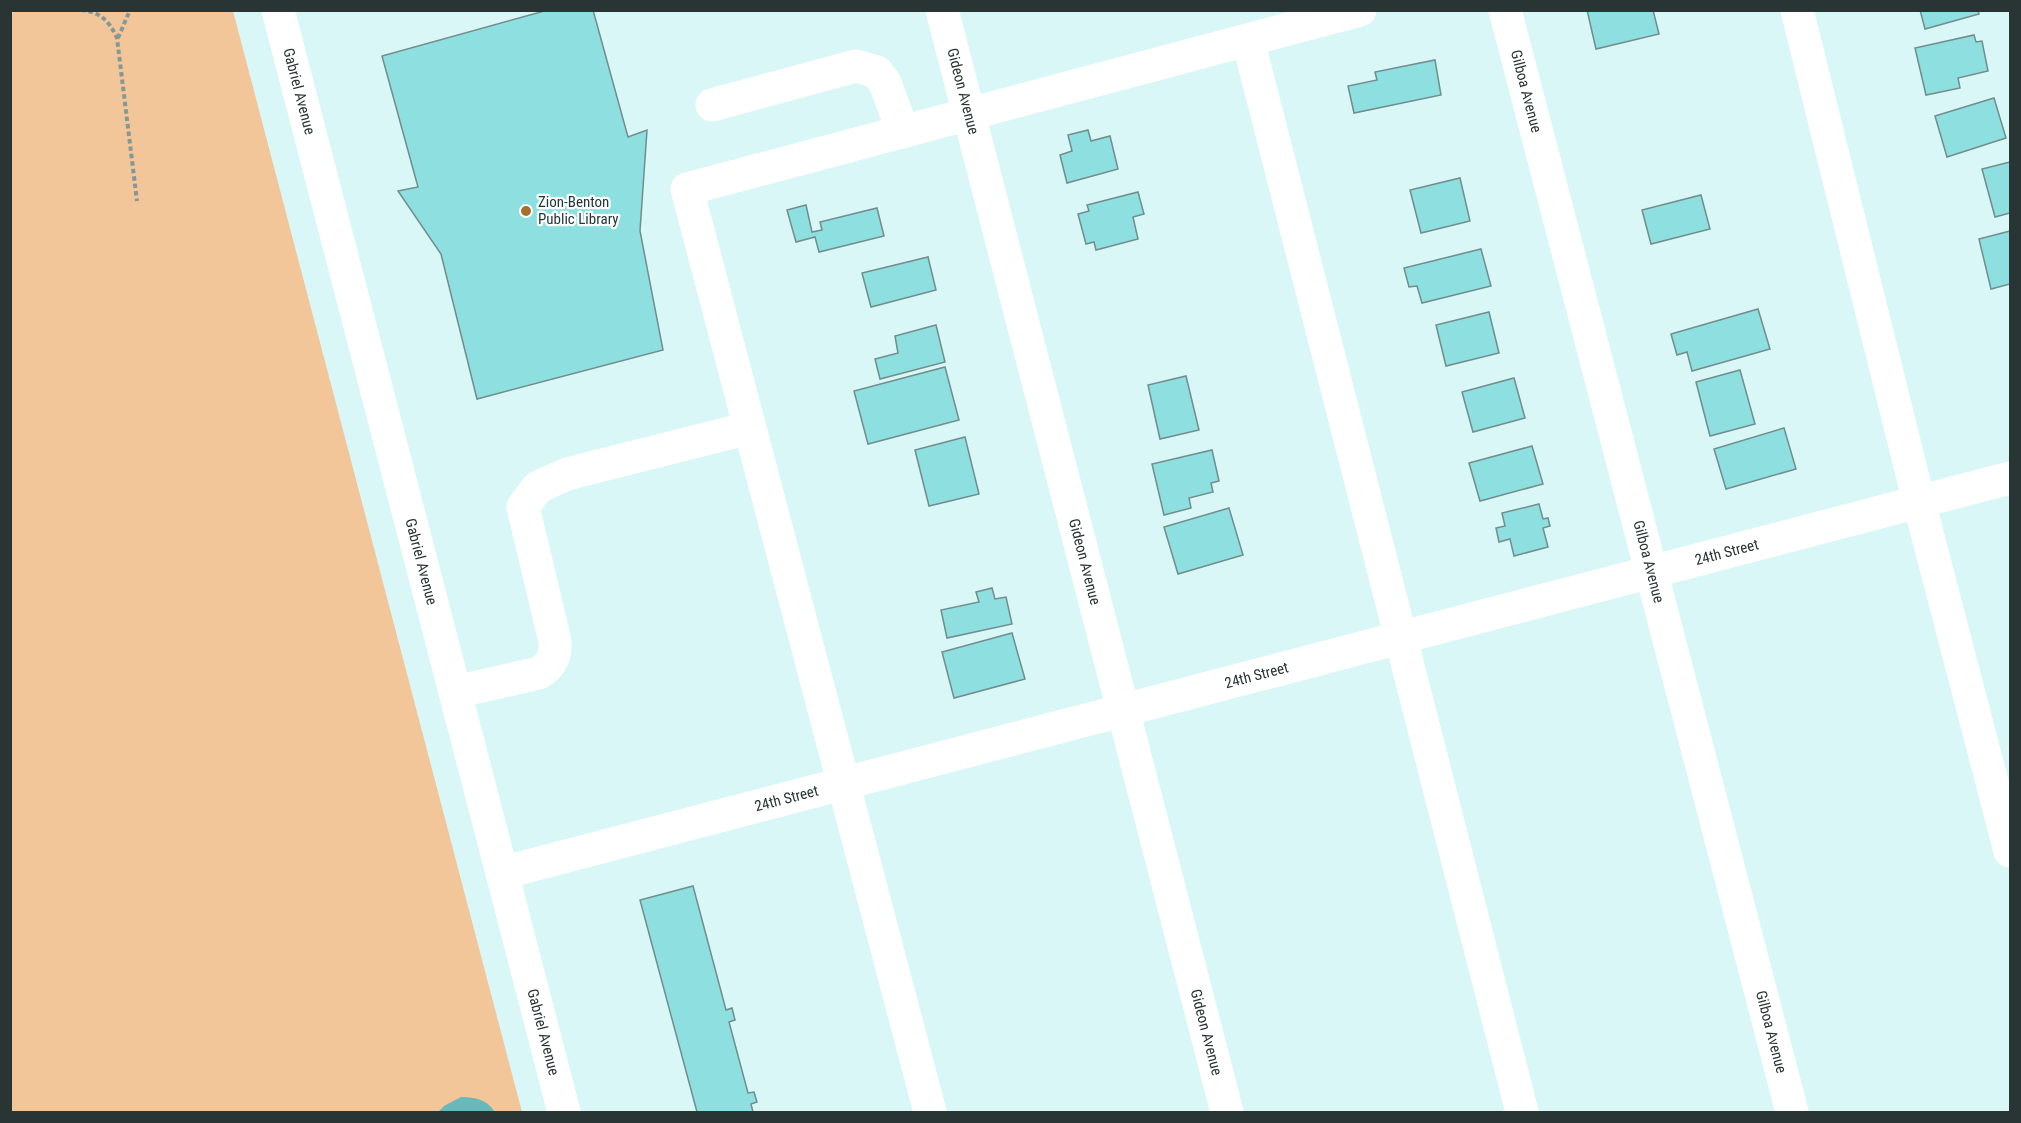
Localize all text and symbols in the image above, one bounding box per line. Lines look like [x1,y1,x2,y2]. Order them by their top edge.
street label: Gabriel Avenue [279,46,319,136]
street label: Gideon Avenue [943,46,983,136]
street label: Gilboa Avenue [1507,48,1546,134]
place label: Zion-Benton Public Library [538,193,619,228]
marker: Zion-Benton Public Library [519,204,533,218]
street label: Gabriel Avenue [401,517,441,607]
street label: Gideon Avenue [1065,517,1104,607]
street label: Gilboa Avenue [1629,518,1668,605]
street label: 24th Street [1693,535,1760,569]
street label: 24th Street [1223,658,1290,692]
street label: 24th Street [753,782,820,815]
street label: Gabriel Avenue [523,987,563,1077]
street label: Gideon Avenue [1187,987,1226,1077]
street label: Gilboa Avenue [1752,989,1791,1075]

